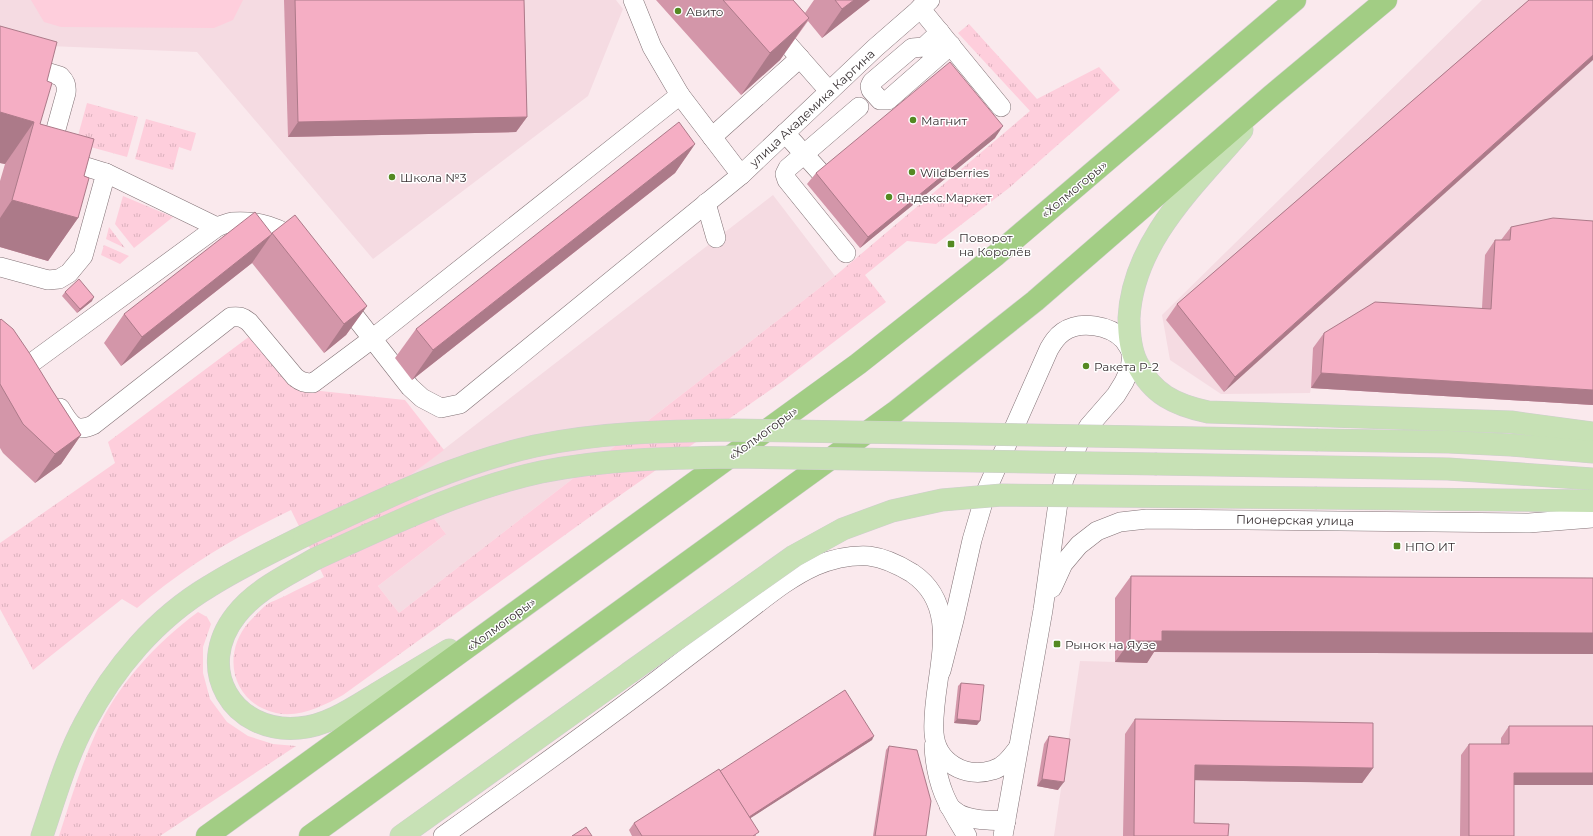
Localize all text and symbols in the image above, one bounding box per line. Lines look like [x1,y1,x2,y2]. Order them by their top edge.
place label: Авито [686,4,724,19]
marker: Авито [673,6,683,16]
street label: улица Академика Каргина [746,46,878,171]
place label: Магнит [921,113,968,128]
marker: Магнит [908,115,918,125]
street label: «Холмогоры» [1038,157,1110,221]
place label: Wildberries [920,165,989,180]
marker: Wildberries [907,167,917,177]
place label: Школа №3 [400,170,467,185]
marker: Школа №3 [387,172,397,182]
place label: Яндекс.Маркет [897,190,992,205]
marker: Яндекс.Маркет [884,192,894,202]
place label: Поворот на Королёв [959,230,1031,259]
marker: Поворот на Королёв [946,239,956,249]
place label: Ракета Р-2 [1094,359,1159,374]
marker: Ракета Р-2 [1081,361,1091,371]
street label: «Холмогоры» [725,403,801,463]
street label: Пионерская улица [1236,511,1354,529]
place label: НПО ИТ [1405,539,1455,554]
marker: НПО ИТ [1392,541,1402,551]
street label: «Холмогоры» [463,594,539,654]
place label: Рынок на Яузе [1065,637,1156,652]
marker: Рынок на Яузе [1052,639,1062,649]

